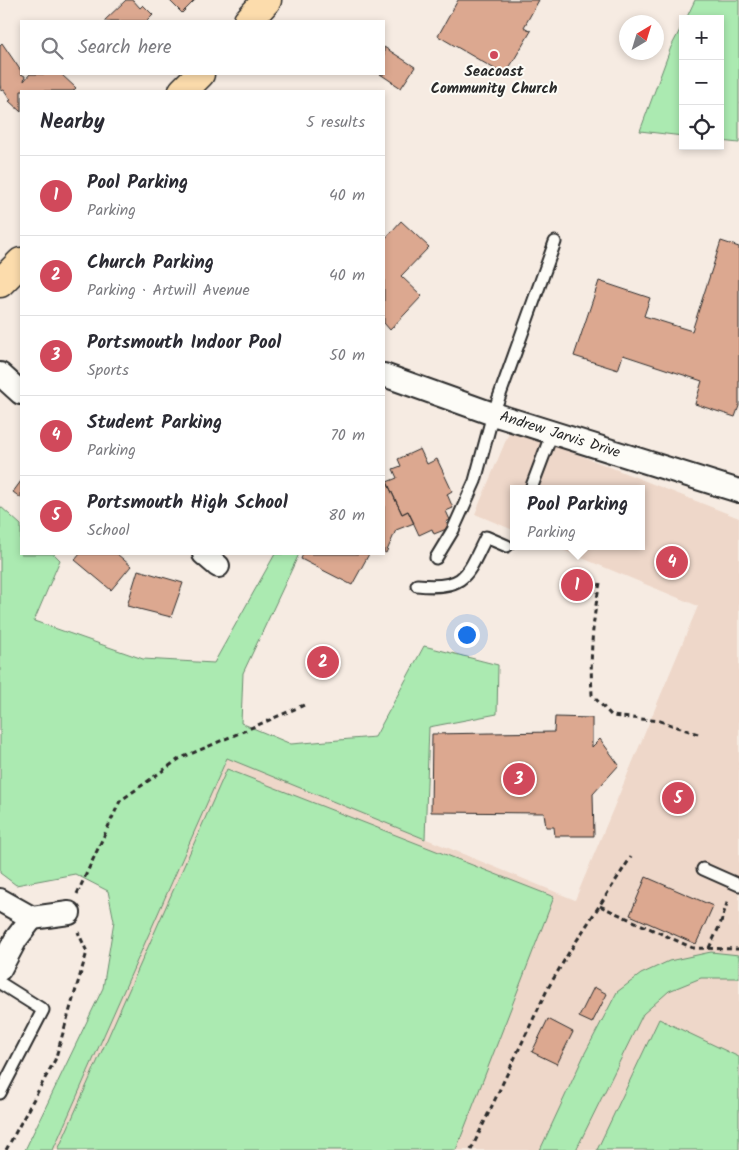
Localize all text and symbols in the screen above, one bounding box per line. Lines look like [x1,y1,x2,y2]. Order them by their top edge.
north arrow [619,15,664,60]
map controls [679,15,724,150]
button: + [679,15,724,60]
search box [20,20,385,75]
text: Search here [78,33,172,63]
icon: search [38,34,66,62]
marker: Seacoast Community Church [488,49,500,61]
place label: Seacoast Community Church [431,60,557,101]
button: − [679,60,724,105]
button: locate [679,105,724,150]
text: Nearby [40,106,105,139]
text: 5 results [306,110,365,135]
text: Pool Parking [87,168,188,198]
text: 1 [54,183,58,208]
text: 40 m [329,183,365,208]
text: Parking [87,198,136,223]
text: Church Parking [87,248,214,278]
text: 2 [51,263,61,288]
text: 40 m [329,263,365,288]
text: Parking · Artwill Avenue [87,278,250,303]
text: Portsmouth Indoor Pool [87,328,281,358]
text: 3 [52,343,60,368]
text: 50 m [329,343,365,368]
text: Sports [87,358,129,383]
street label: Andrew Jarvis Drive [497,405,624,465]
text: Student Parking [87,408,222,438]
text: 4 [52,423,60,448]
text: 70 m [330,423,365,448]
text: Parking [87,438,136,463]
popup [510,485,645,550]
text: Portsmouth High School [87,488,288,518]
text: Pool Parking [527,490,628,520]
text: 5 [52,503,60,528]
text: 80 m [328,503,365,528]
text: School [87,518,130,543]
text: Parking [527,520,576,545]
pin: 4 [656,543,688,581]
pin: 1 [561,566,593,604]
your location [454,622,480,648]
pin: 2 [307,643,339,681]
pin: 3 [503,760,535,798]
pin: 5 [662,779,694,817]

